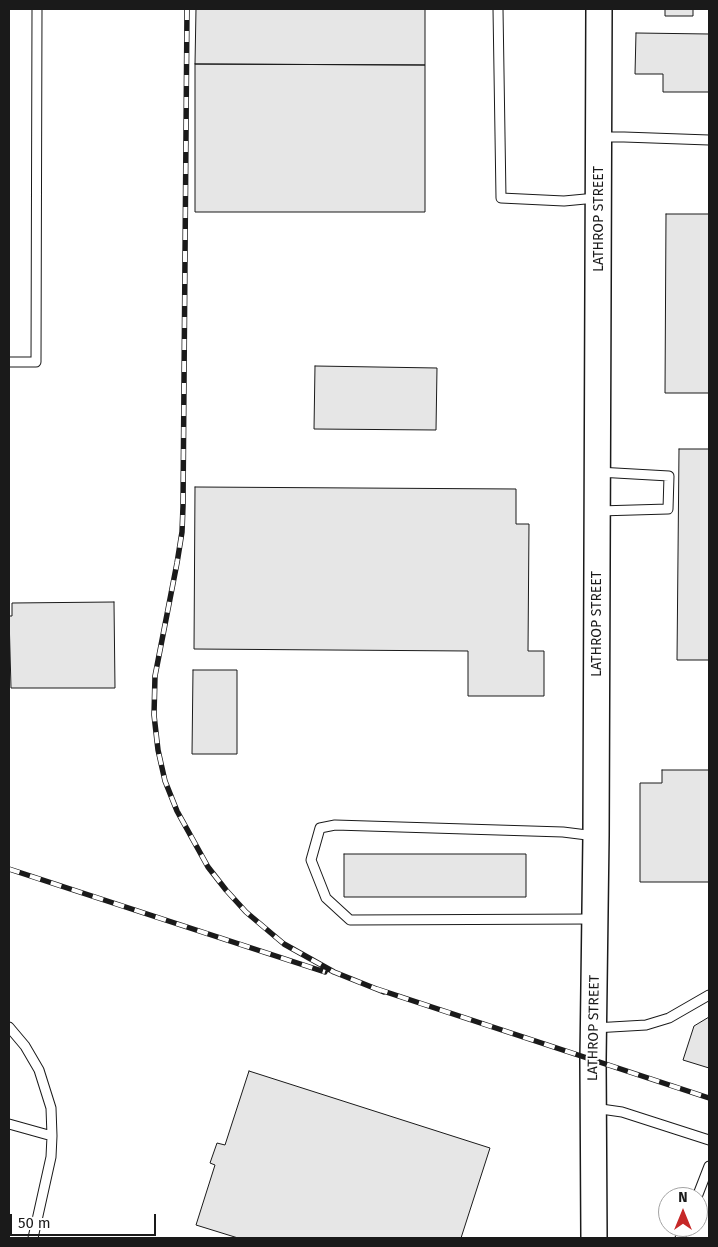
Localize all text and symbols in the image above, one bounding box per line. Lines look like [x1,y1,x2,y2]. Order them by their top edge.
street label: LATHROP STREET [591,166,607,272]
street label: LATHROP STREET [589,571,605,677]
street label: LATHROP STREET [585,975,603,1081]
north arrow [658,1187,708,1237]
text: N [678,1189,688,1206]
scale bar [12,1204,159,1236]
text: 50 m [18,1214,51,1232]

